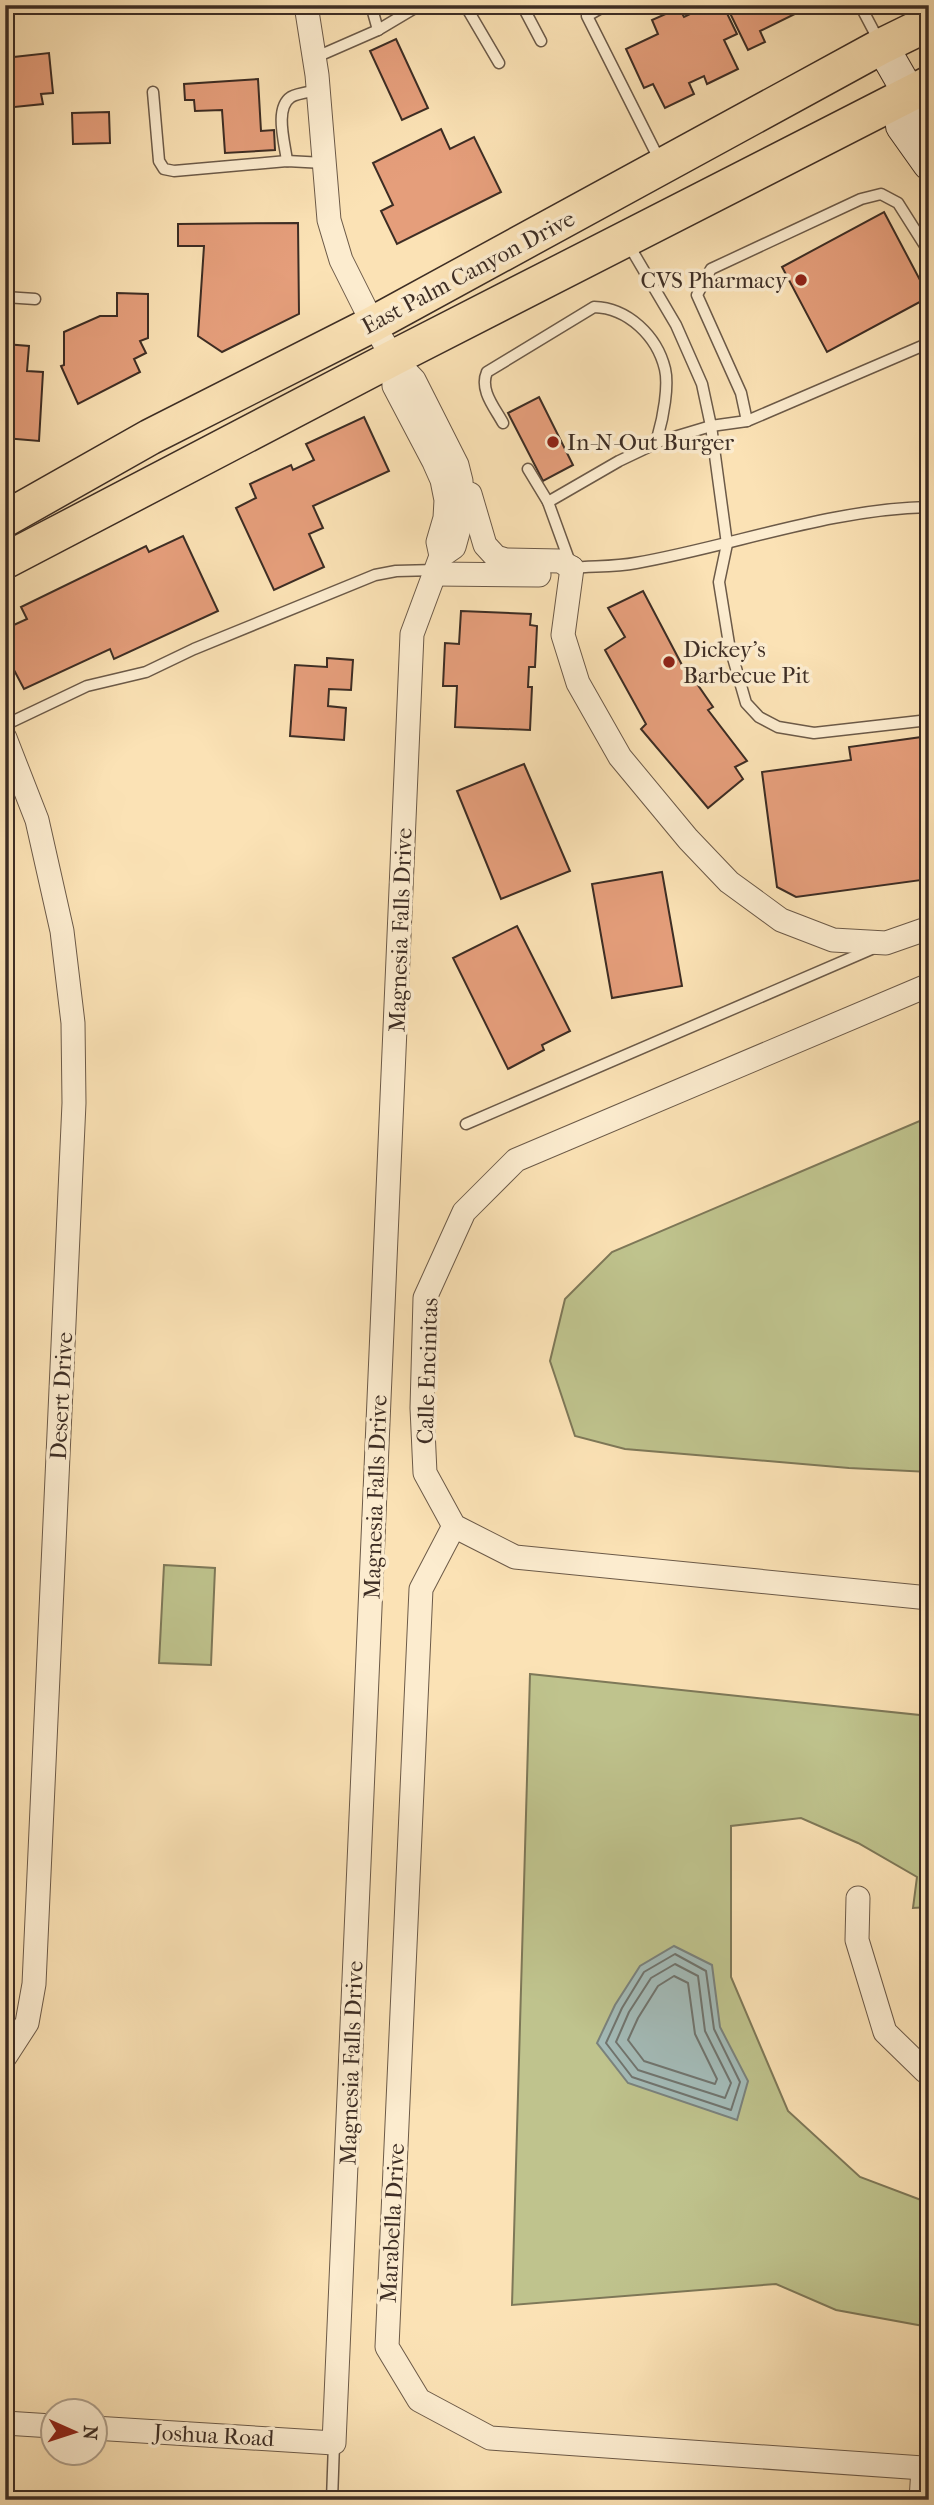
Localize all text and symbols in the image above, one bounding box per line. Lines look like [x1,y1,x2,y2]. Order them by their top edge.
street label: East Palm Canyon Drive [357,205,579,340]
place label: CVS Pharmacy [640,267,788,294]
marker: CVS Pharmacy [793,272,809,288]
place label: In-N-Out Burger [567,429,734,456]
marker: In-N-Out Burger [545,434,561,450]
place label: Dickey's Barbecue Pit [683,636,810,689]
marker: Dickey's Barbecue Pit [661,654,677,670]
street label: Magnesia Falls Drive [383,827,418,1033]
street label: Calle Encinitas [411,1297,444,1445]
street label: Desert Drive [45,1331,78,1461]
street label: Magnesia Falls Drive [358,1394,393,1600]
street label: Magnesia Falls Drive [334,1960,369,2166]
street label: Marabella Drive [375,2142,410,2304]
north arrow [38,2396,108,2466]
street label: Joshua Road [151,2419,275,2452]
text: N [79,2425,101,2441]

